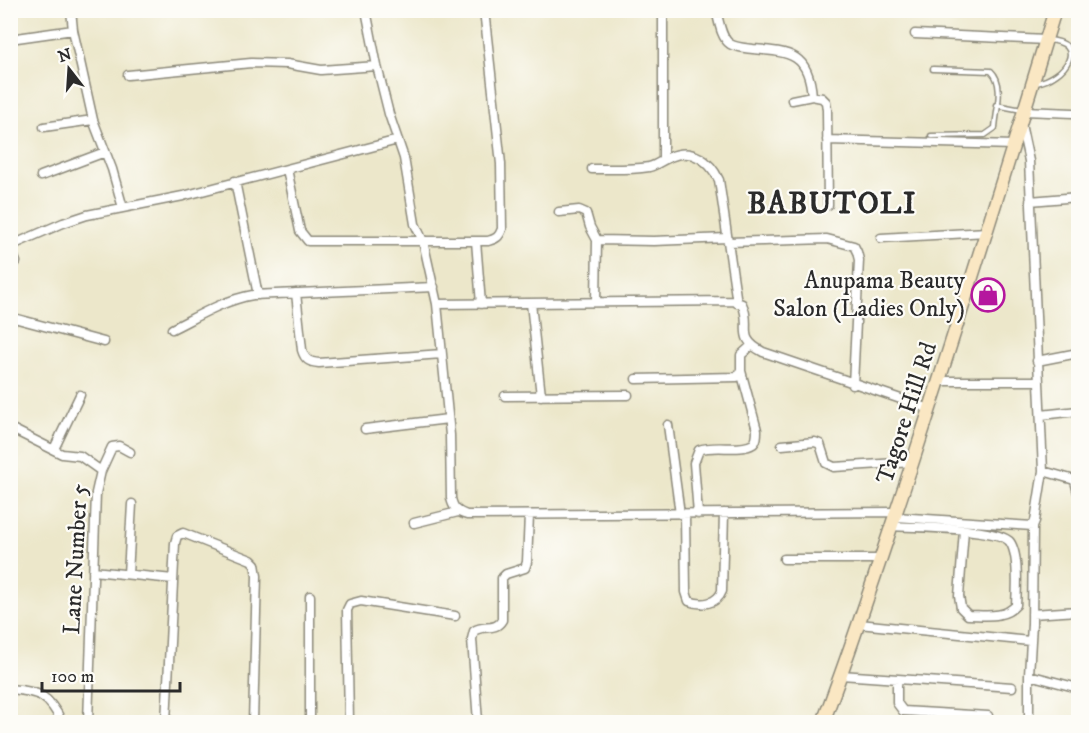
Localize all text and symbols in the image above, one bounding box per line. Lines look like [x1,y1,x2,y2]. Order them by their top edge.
north arrow [39,39,99,99]
text: N [56,44,74,67]
district label: BABUTOLI [747,186,917,223]
place label: Anupama Beauty Salon (Ladies Only) [773,266,966,324]
shop icon: Anupama Beauty Salon (Ladies Only) [970,277,1006,313]
street label: Tagore Hill Rd [870,338,944,488]
street label: Lane Number 5 [57,483,95,635]
scale bar [42,655,180,693]
text: 100 m [51,666,94,688]

